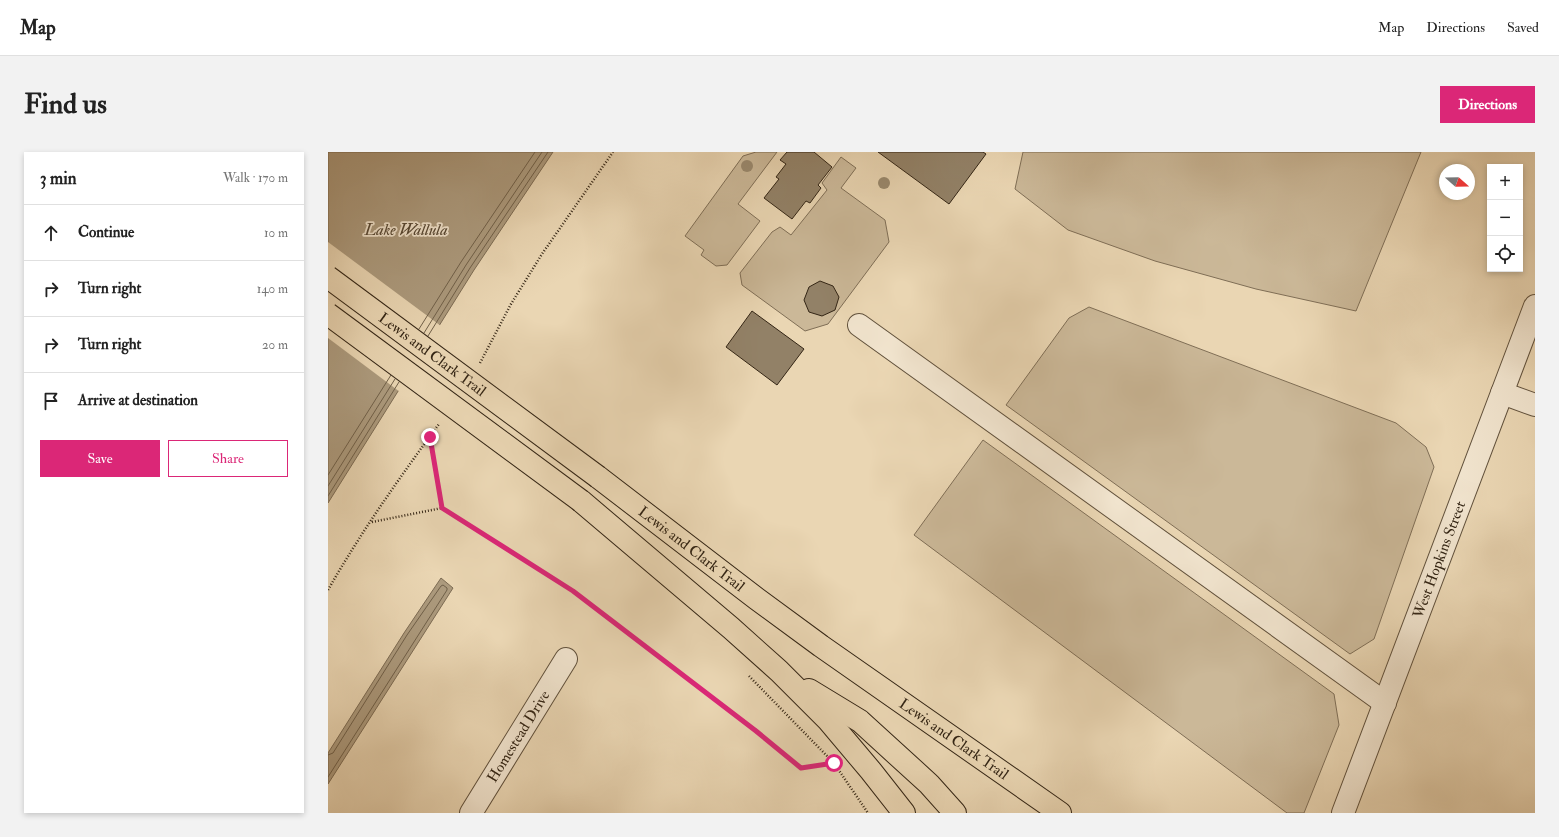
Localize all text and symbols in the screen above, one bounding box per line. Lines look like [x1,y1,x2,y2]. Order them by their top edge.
text: Map [20,16,56,40]
text: Map [1378,19,1404,36]
text: Directions [1426,19,1485,36]
text: Saved [1507,19,1539,36]
button: Directions [1440,86,1535,123]
text: Find us [24,87,107,122]
north arrow [1439,164,1475,200]
map controls [1487,164,1523,272]
button: + [1487,164,1523,200]
text: 3 min [40,168,77,189]
text: Walk · 170 m [223,170,288,186]
button: − [1487,200,1523,236]
water label: Lake Wallula [363,220,448,240]
icon: ahead [40,222,62,244]
text: Continue [78,223,134,242]
text: 10 m [264,225,288,241]
button: locate [1487,236,1523,272]
icon: right [40,278,62,300]
text: Turn right [78,279,141,298]
text: 140 m [257,281,288,297]
street label: Lewis and Clark Trail [375,308,490,401]
icon: right [40,334,62,356]
text: Turn right [78,335,141,354]
text: 20 m [262,337,288,353]
icon: arrive [40,390,62,412]
text: Arrive at destination [78,391,198,410]
route end [421,428,439,446]
button: Save [40,440,160,477]
button: Share [168,440,288,477]
street label: West Hopkins Street [1408,498,1470,622]
street label: Lewis and Clark Trail [635,502,749,596]
street label: Homestead Drive [483,687,554,786]
street label: Lewis and Clark Trail [896,694,1012,784]
route start [825,754,843,772]

